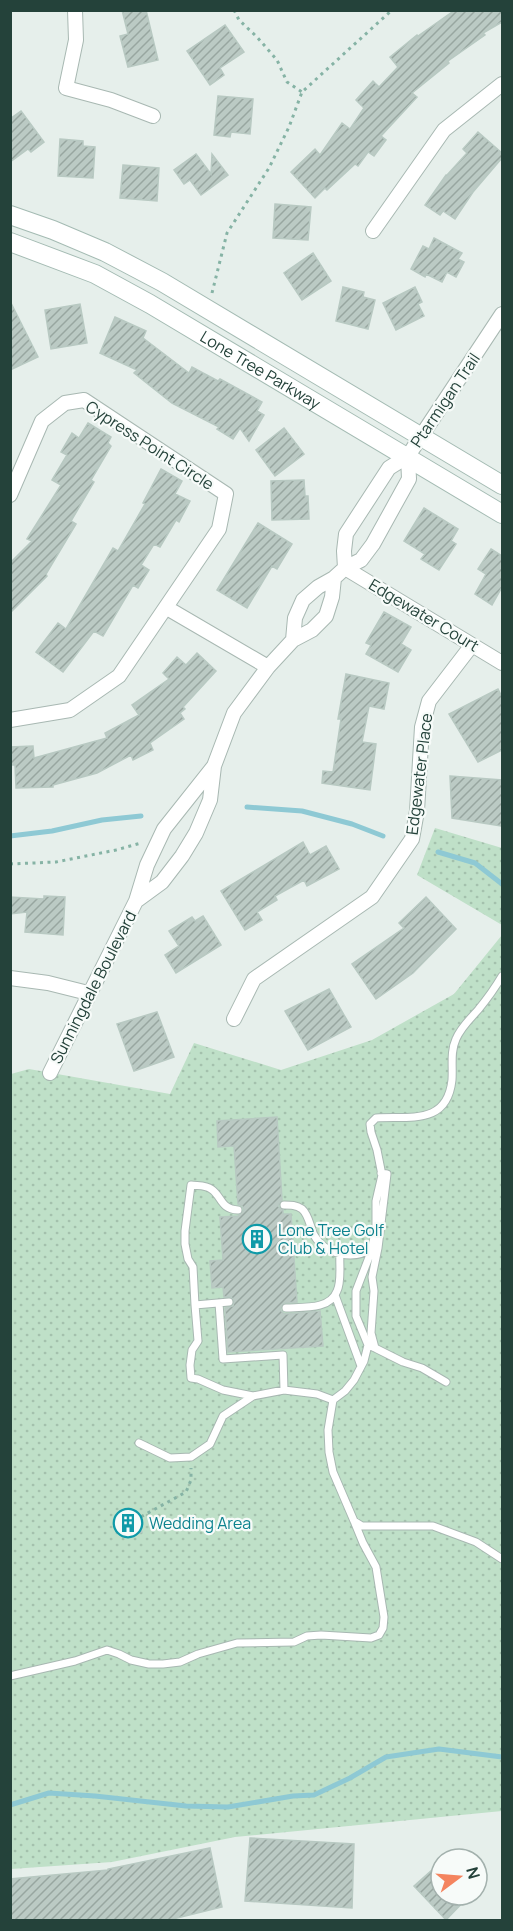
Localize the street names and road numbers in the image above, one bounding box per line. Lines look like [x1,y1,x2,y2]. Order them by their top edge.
street label: Lone Tree Parkway [196,325,325,415]
street label: Ptarmigan Trail [405,348,485,452]
street label: Cypress Point Circle [82,395,218,495]
street label: Edgewater Court [365,573,483,657]
street label: Edgewater Place [401,712,437,836]
street label: Sunningdale Boulevard [45,907,141,1067]

